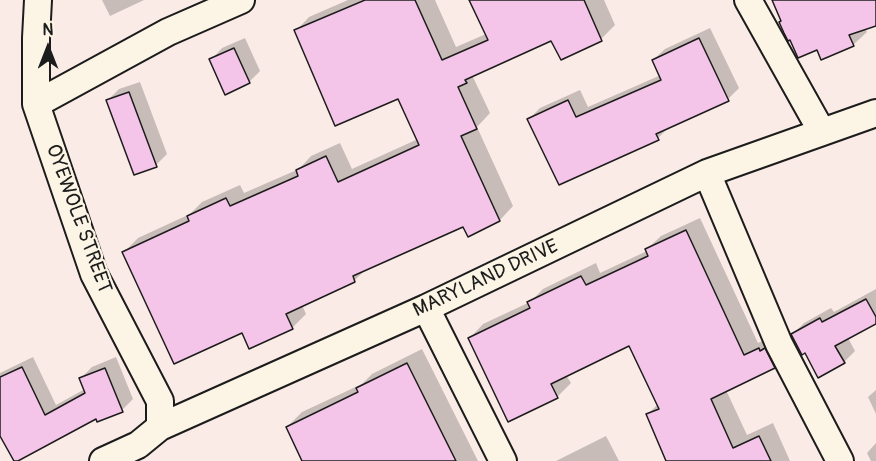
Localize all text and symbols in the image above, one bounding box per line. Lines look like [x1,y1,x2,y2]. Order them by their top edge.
north arrow [18,18,78,78]
text: N [43,20,53,40]
street label: OYEWOLE STREET [40,141,116,297]
street label: MARYLAND DRIVE [410,235,562,323]

